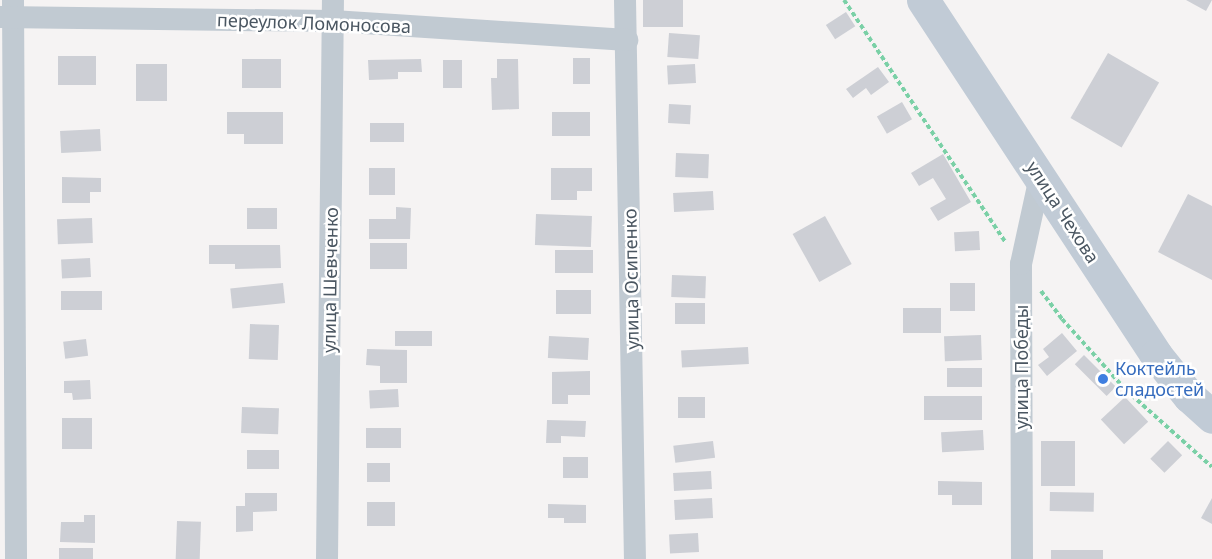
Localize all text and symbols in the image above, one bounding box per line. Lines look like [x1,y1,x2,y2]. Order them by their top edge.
street label: переулок Ломоносова [217,9,411,37]
street label: улица Чехова [1022,157,1104,267]
street label: улица Шевченко [318,207,342,353]
street label: улица Осипенко [619,208,643,350]
street label: улица Победы [1010,305,1032,429]
place label: Коктейль сладостей [1115,358,1204,400]
marker: Коктейль сладостей [1096,372,1110,386]

